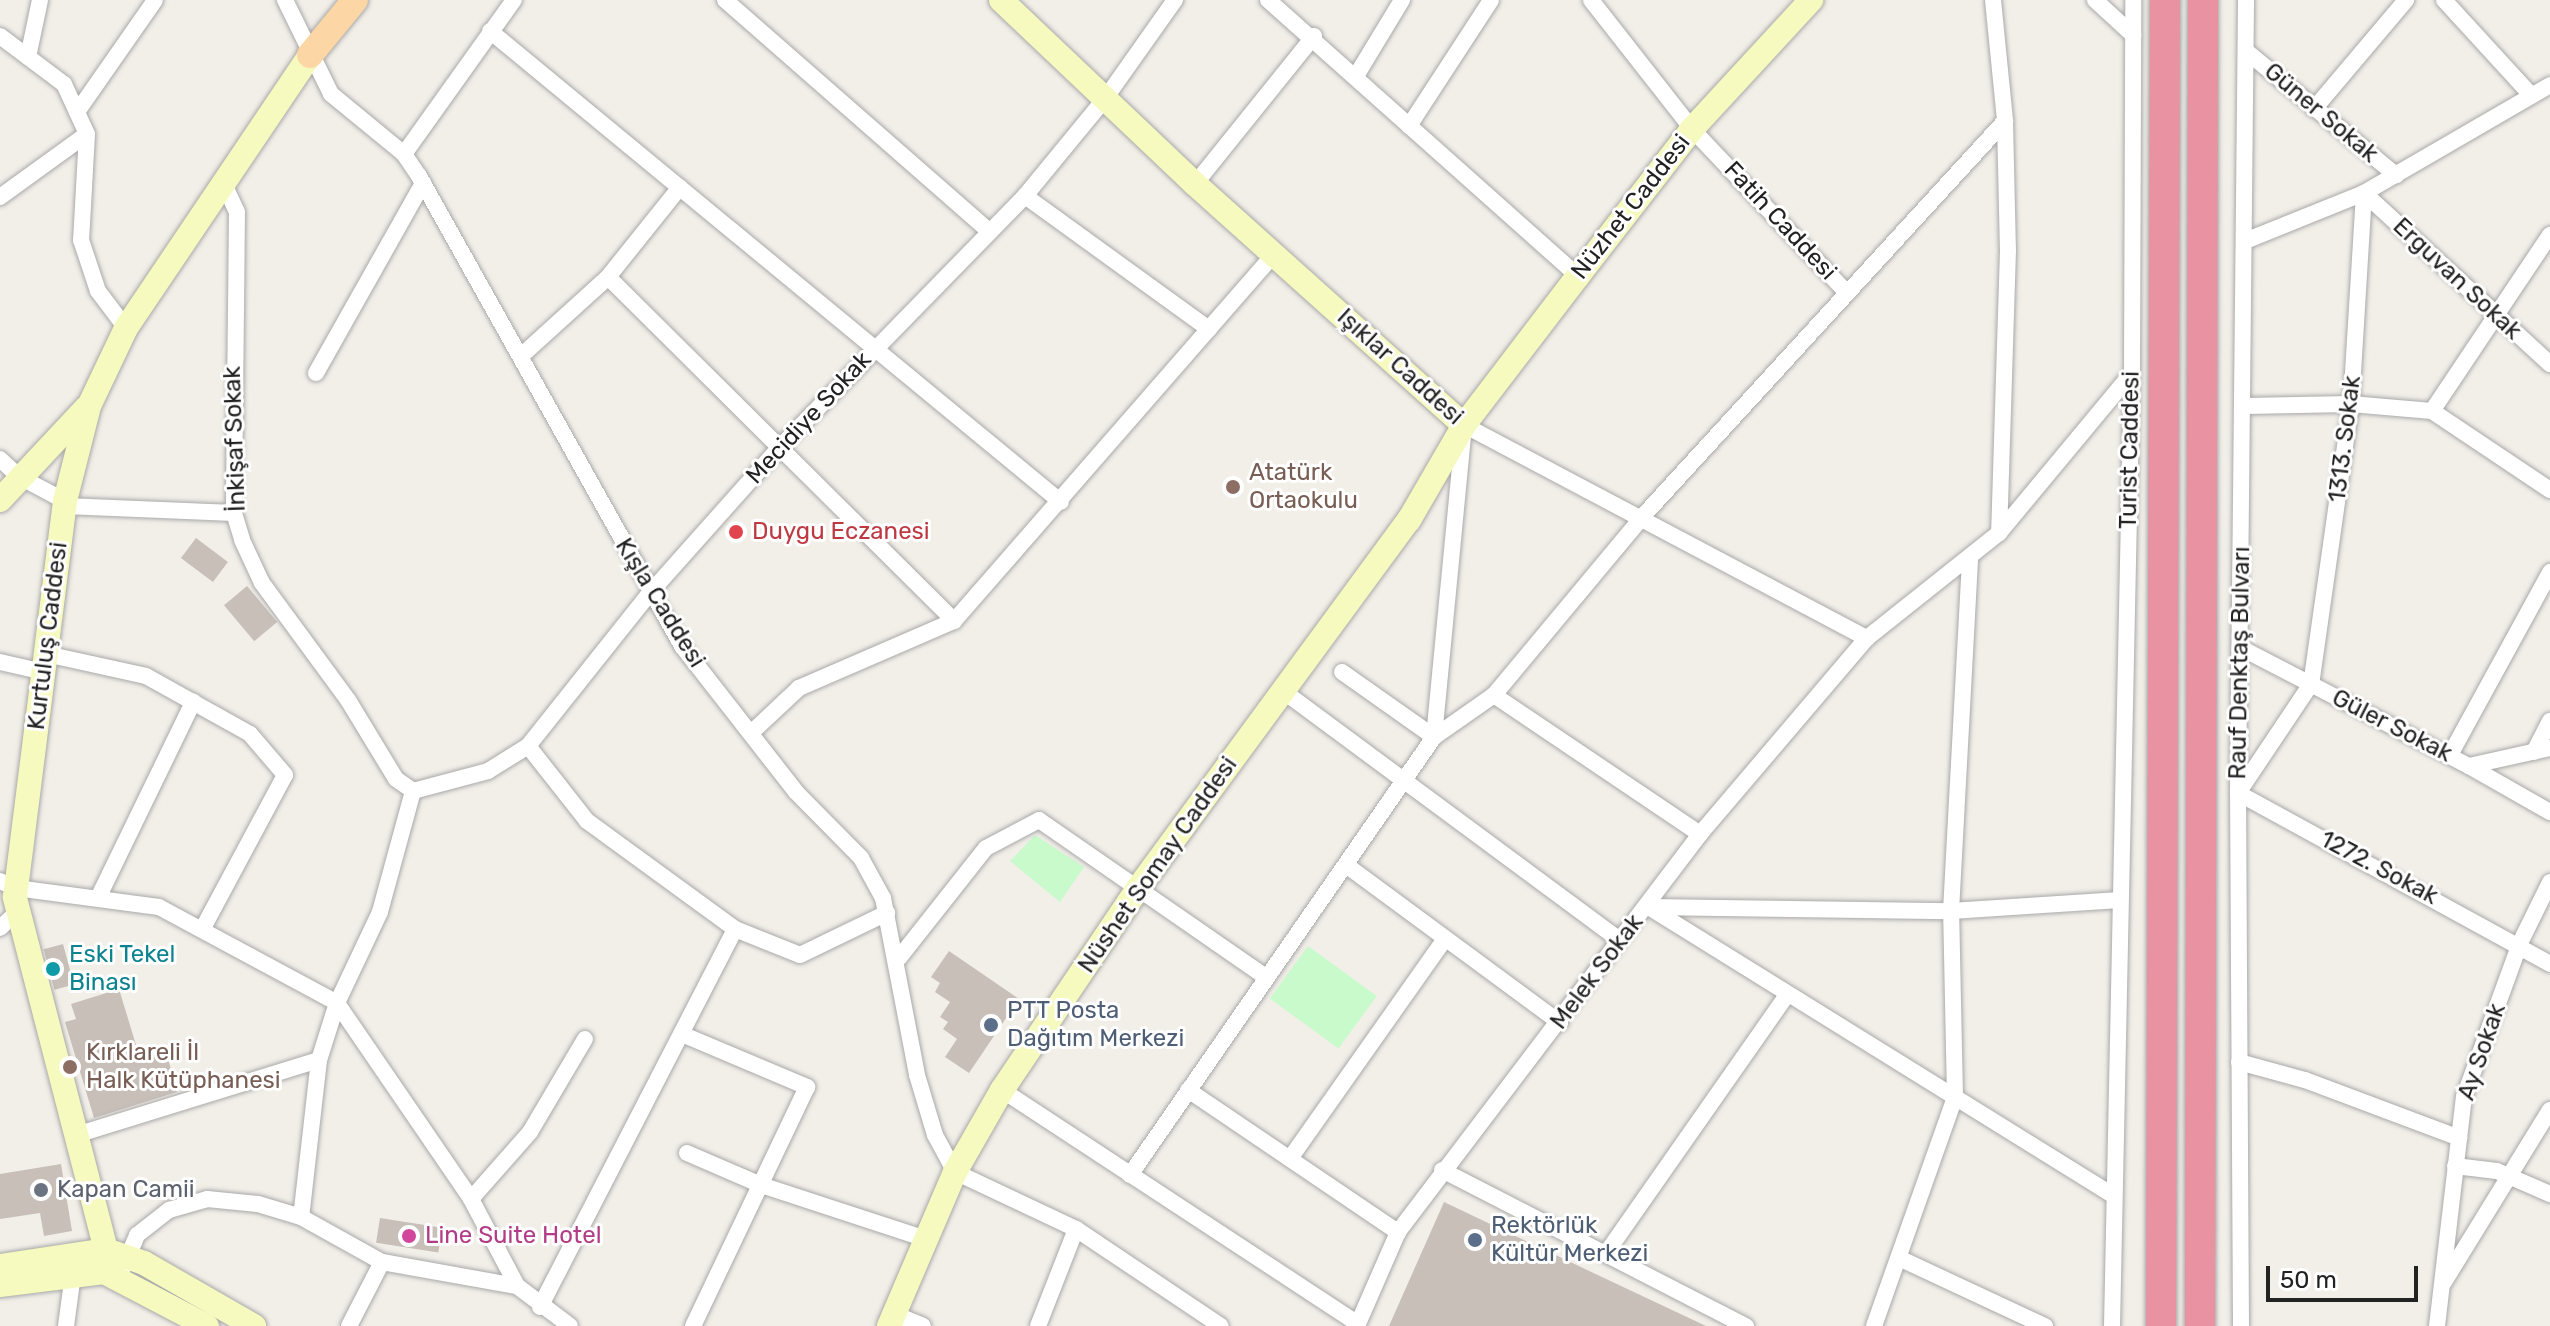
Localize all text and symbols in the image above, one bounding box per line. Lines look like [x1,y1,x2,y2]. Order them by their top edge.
street label: Güner Sokak [2258,57,2384,169]
street label: Nüzhet Caddesi [1566,129,1696,285]
street label: Fatih Caddesi [1718,156,1842,286]
street label: Erguvan Sokak [2387,212,2527,346]
street label: Işıklar Caddesi [1331,303,1469,431]
street label: Mecidiye Sokak [740,346,878,490]
street label: İnkişaf Sokak [218,365,252,513]
street label: Turist Caddesi [2114,371,2146,529]
street label: 1313. Sokak [2323,374,2367,504]
place label: Atatürk Ortaokulu [1249,459,1358,515]
marker: Atatürk Ortaokulu [1224,478,1242,496]
place label: Duygu Eczanesi [752,518,930,546]
marker: Duygu Eczanesi [727,523,745,541]
street label: Kışla Caddesi [609,533,711,673]
street label: Kurtuluş Caddesi [22,540,74,732]
street label: Rauf Denktaş Bulvarı [2224,546,2256,780]
street label: Güler Sokak [2327,683,2457,769]
street label: Nüshet Somay Caddesi [1072,751,1244,979]
street label: 1272. Sokak [2315,825,2443,911]
street label: Melek Sokak [1544,909,1650,1035]
place label: Eski Tekel Binası [69,941,176,997]
marker: Eski Tekel Binası [44,960,62,978]
place label: PTT Posta Dağıtım Merkezi [1007,997,1184,1053]
street label: Ay Sokak [2452,1000,2512,1104]
marker: PTT Posta Dağıtım Merkezi [982,1016,1000,1034]
place label: Kırklareli İl Halk Kütüphanesi [86,1039,281,1095]
marker: Kırklareli İl Halk Kütüphanesi [61,1058,79,1076]
place label: Kapan Camii [57,1176,195,1204]
marker: Kapan Camii [32,1181,50,1199]
place label: Rektörlük Kültür Merkezi [1491,1212,1649,1268]
place label: Line Suite Hotel [425,1222,602,1250]
marker: Line Suite Hotel [400,1227,418,1245]
marker: Rektörlük Kültür Merkezi [1466,1231,1484,1249]
scale bar [2270,1250,2422,1300]
text: 50 m [2280,1266,2337,1294]

